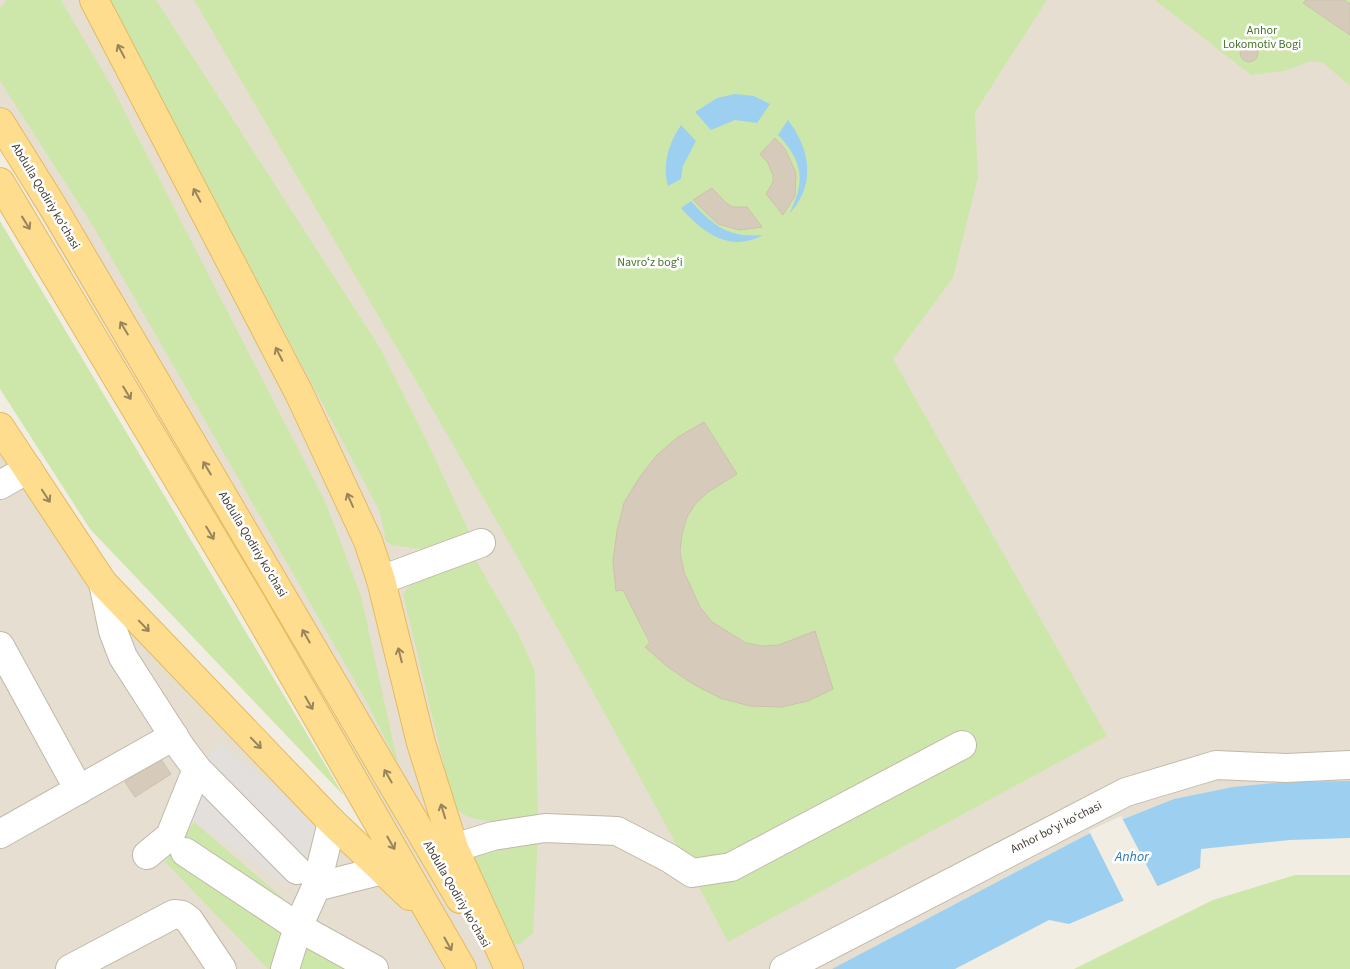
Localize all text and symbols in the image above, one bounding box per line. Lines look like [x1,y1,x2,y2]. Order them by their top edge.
park label: Anhor Lokomotiv Bogi [1223,22,1301,53]
one-way arrow [116,44,126,59]
street label: Abdulla Qodiriy ko'chasi [7,140,84,252]
one-way arrow [192,188,201,203]
one-way arrow [21,216,31,230]
park label: Navroʻz bogʻi [617,254,683,271]
one-way arrow [119,321,129,335]
one-way arrow [274,347,283,362]
one-way arrow [122,385,132,400]
one-way arrow [202,461,212,475]
street label: Abdulla Qodiriy ko'chasi [214,488,291,600]
one-way arrow [41,489,51,503]
one-way arrow [344,493,354,508]
one-way arrow [205,525,215,539]
one-way arrow [138,619,150,632]
one-way arrow [301,629,311,643]
one-way arrow [395,647,404,663]
one-way arrow [305,695,315,709]
one-way arrow [250,737,262,749]
one-way arrow [383,769,393,783]
street label: Anhor boʻyi koʻchasi [1008,797,1105,858]
one-way arrow [437,804,447,820]
one-way arrow [386,836,396,850]
street label: Abdulla Qodiriy ko'chasi [419,838,494,951]
water label: Anhor [1114,847,1150,867]
one-way arrow [444,936,454,951]

